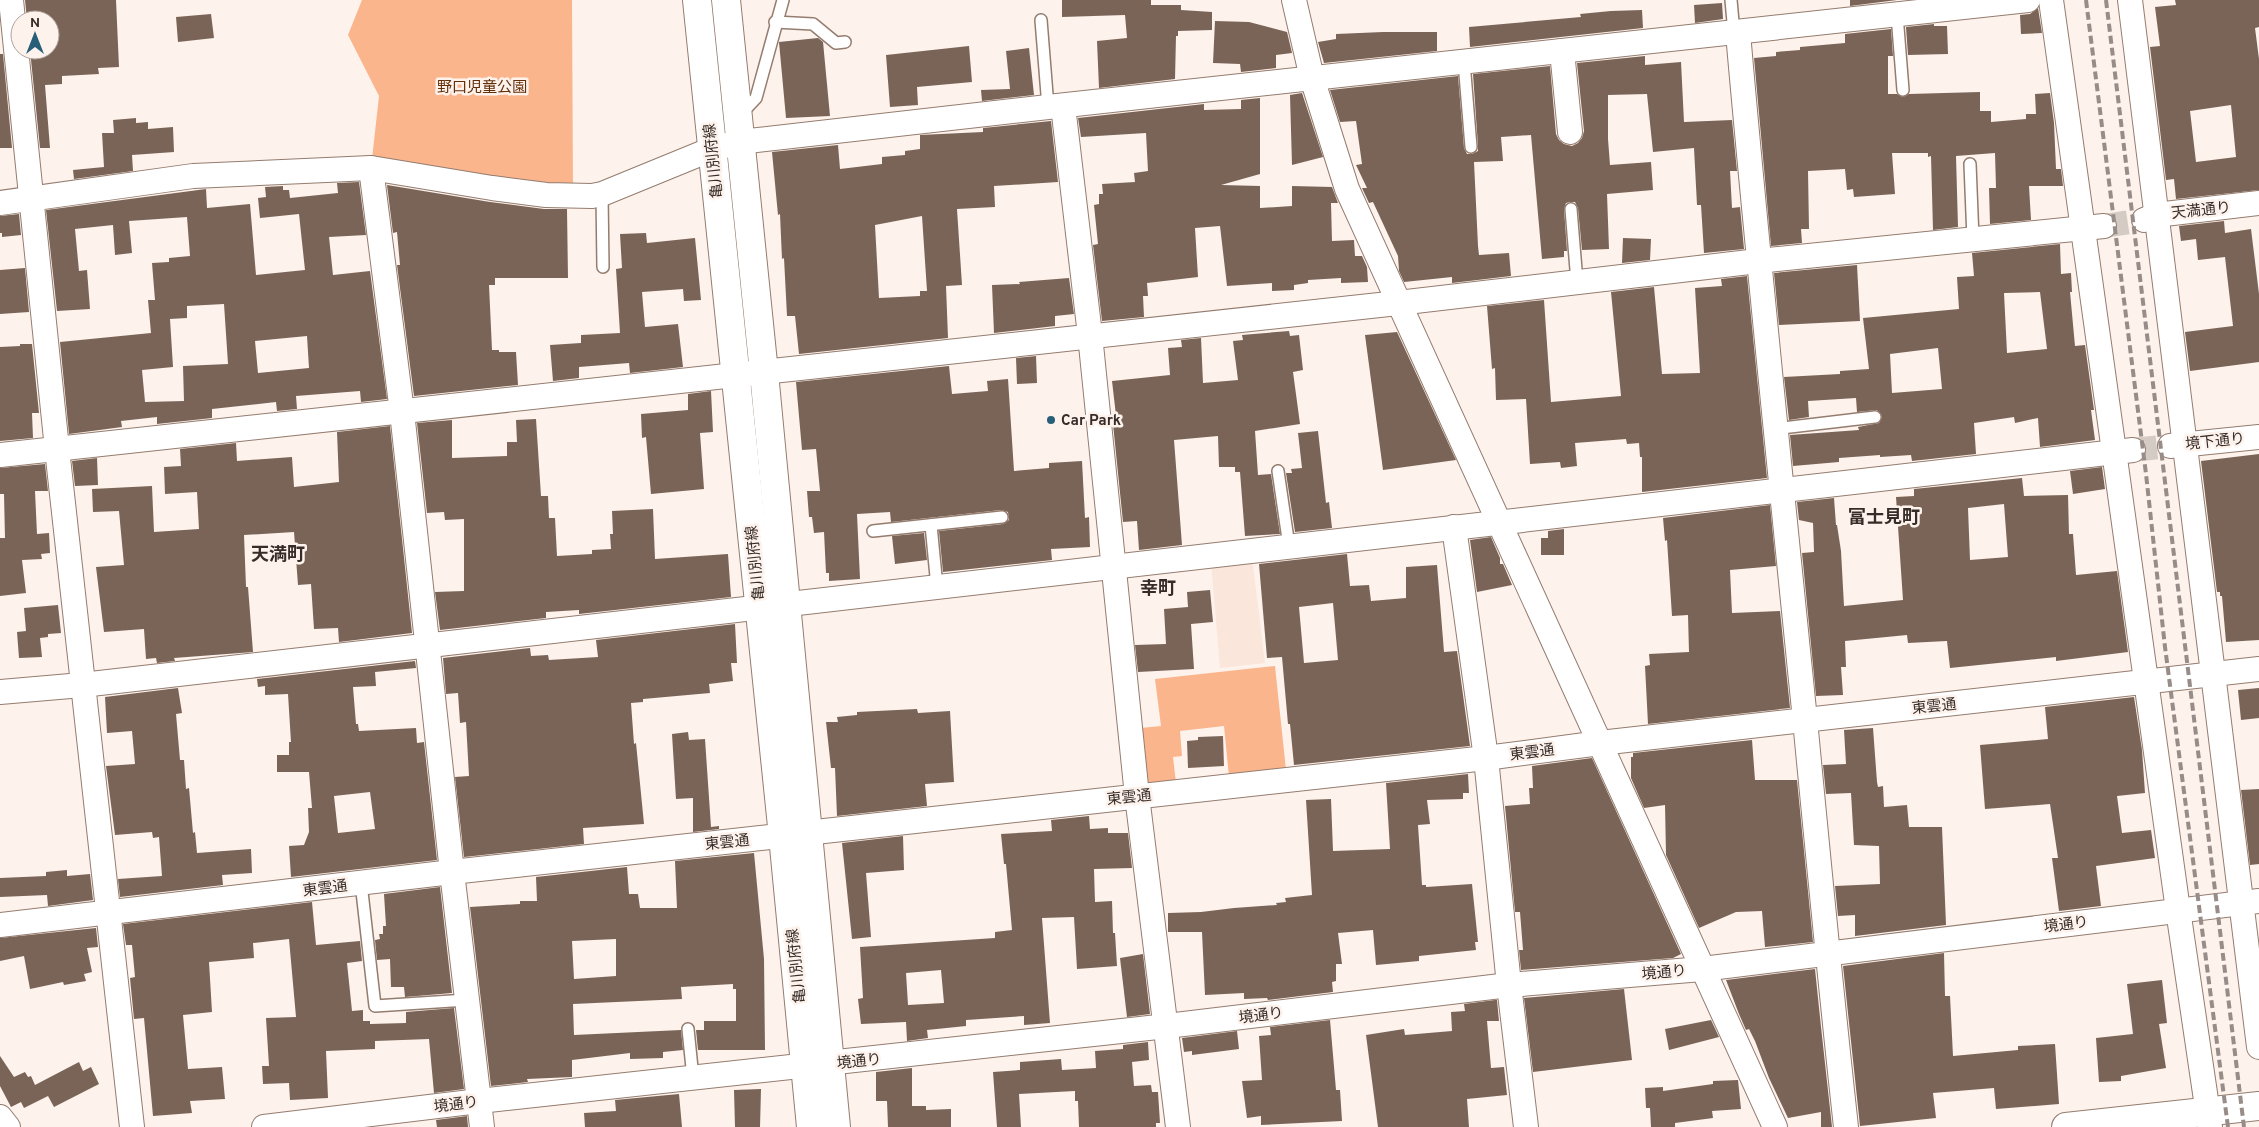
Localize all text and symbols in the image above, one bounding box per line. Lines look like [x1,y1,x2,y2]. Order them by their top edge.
north arrow [10,10,60,60]
text: N [30,15,40,32]
park label: 野口児童公園 [437,79,527,98]
street label: 亀川別府線 [701,123,728,199]
street label: 天満通り [2170,199,2232,224]
place label: Car Park [1061,412,1121,431]
marker: Car Park [1045,414,1057,426]
street label: 境下通り [2184,430,2246,455]
district label: 富士見町 [1848,507,1920,530]
street label: 亀川別府線 [743,525,770,601]
district label: 天満町 [251,544,305,567]
district label: 幸町 [1140,578,1176,601]
street label: 東雲通 [1911,696,1958,719]
street label: 東雲通 [1509,741,1556,766]
street label: 東雲通 [1106,787,1153,810]
street label: 東雲通 [704,832,751,855]
street label: 東雲通 [302,877,349,902]
street label: 境通り [2043,913,2090,938]
street label: 亀川別府線 [784,928,811,1004]
street label: 境通り [1641,962,1687,985]
street label: 境通り [1238,1004,1285,1029]
street label: 境通り [836,1051,883,1074]
street label: 境通り [433,1093,480,1118]

